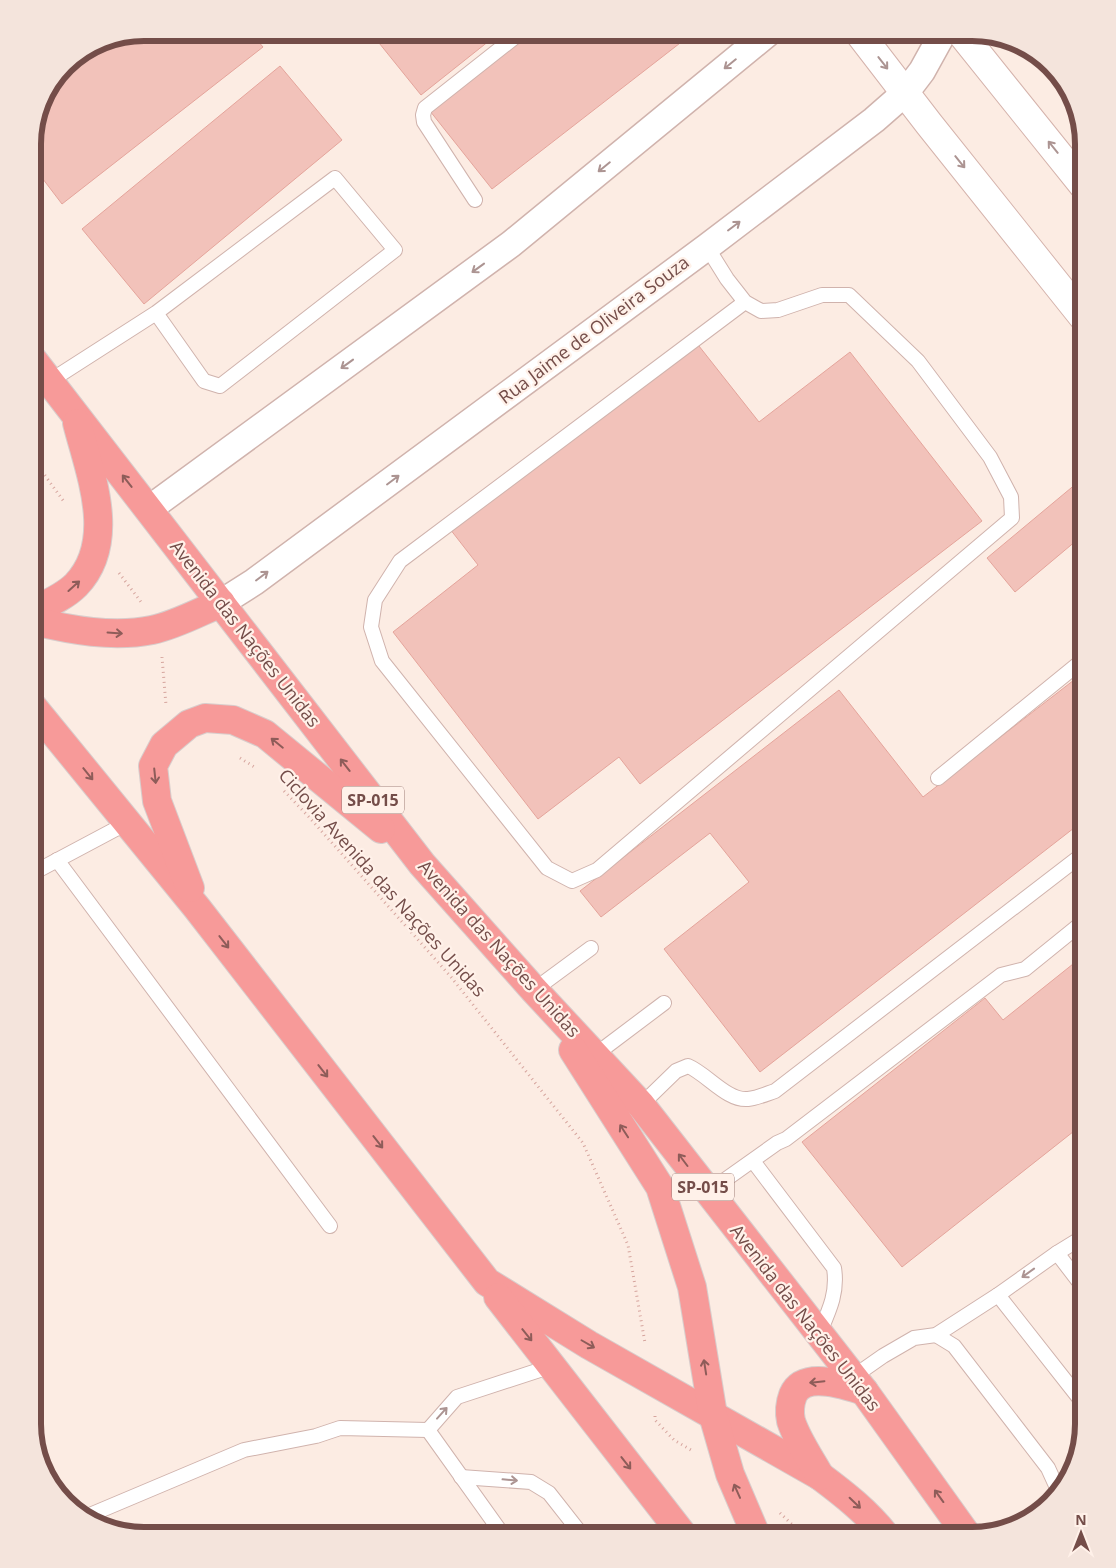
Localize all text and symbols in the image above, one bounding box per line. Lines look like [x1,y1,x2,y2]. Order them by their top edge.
one-way arrow [877,56,888,69]
one-way arrow [724,58,737,69]
one-way arrow [1047,141,1058,154]
one-way arrow [954,155,965,168]
one-way arrow [598,161,611,172]
one-way arrow [727,221,740,232]
street label: Rua Jaime de Oliveira Souza [493,250,693,409]
one-way arrow [471,263,485,273]
one-way arrow [340,359,354,369]
one-way arrow [385,474,399,485]
one-way arrow [121,475,132,488]
street label: Avenida das Nações Unidas [165,535,326,732]
one-way arrow [255,571,269,581]
one-way arrow [67,580,80,591]
one-way arrow [107,629,123,638]
one-way arrow [271,738,284,749]
one-way arrow [340,759,351,772]
street label: Ciclovia Avenida das Nações Unidas [274,763,492,1001]
one-way arrow [82,768,93,781]
one-way arrow [150,768,159,784]
road number: SP-015 [342,786,404,814]
street label: Avenida das Nações Unidas [414,855,586,1042]
one-way arrow [218,935,229,948]
one-way arrow [318,1064,328,1078]
one-way arrow [619,1124,629,1138]
one-way arrow [373,1135,384,1148]
one-way arrow [677,1154,688,1167]
road number: SP-015 [672,1174,734,1200]
street label: Avenida das Nações Unidas [725,1219,886,1416]
one-way arrow [1021,1268,1035,1278]
one-way arrow [521,1328,532,1341]
one-way arrow [580,1340,594,1350]
one-way arrow [699,1360,709,1376]
one-way arrow [809,1377,825,1387]
one-way arrow [436,1407,448,1420]
one-way arrow [621,1456,632,1469]
one-way arrow [502,1476,518,1485]
one-way arrow [731,1484,741,1499]
one-way arrow [934,1489,944,1503]
one-way arrow [848,1497,861,1509]
north arrow [1056,1508,1106,1558]
text: N [1075,1510,1087,1529]

